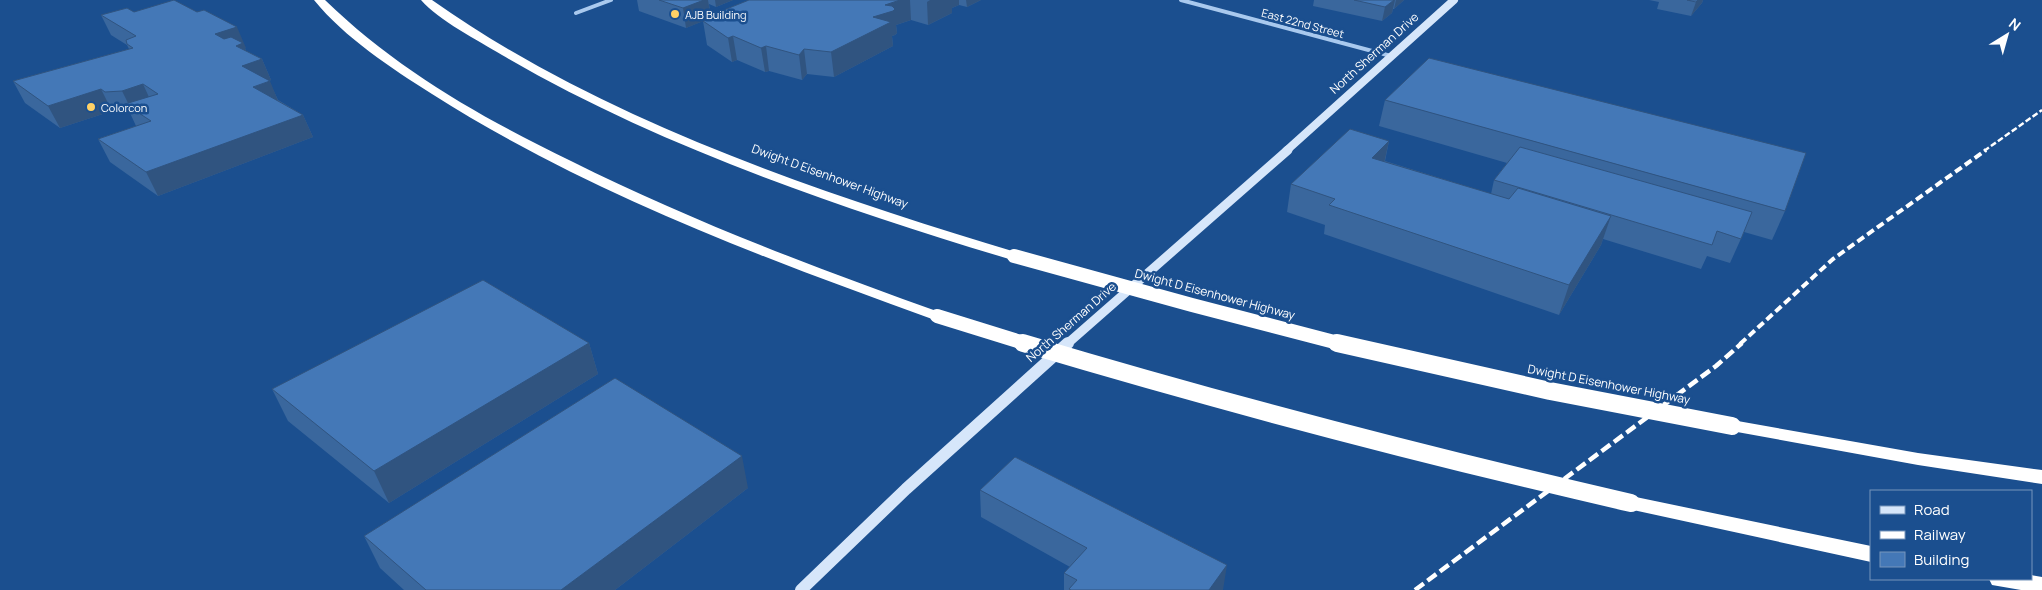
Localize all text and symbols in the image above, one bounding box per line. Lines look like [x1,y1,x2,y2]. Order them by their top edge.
street label: East 22nd Street [1260,5,1346,41]
place label: AJB Building [685,7,747,22]
marker: AJB Building [669,8,681,20]
street label: North Sherman Drive [1326,8,1422,98]
north arrow [1982,10,2032,60]
text: N [2005,14,2025,35]
place label: Colorcon [101,100,147,115]
marker: Colorcon [85,101,97,113]
street label: Dwight D Eisenhower Highway [749,140,911,212]
street label: Dwight D Eisenhower Highway [1133,264,1298,324]
street label: North Sherman Drive [1022,278,1120,366]
street label: Dwight D Eisenhower Highway [1526,360,1692,408]
legend [1870,490,2032,580]
text: Road [1914,499,1950,520]
text: Railway [1914,524,1966,545]
text: Building [1914,549,1969,570]

